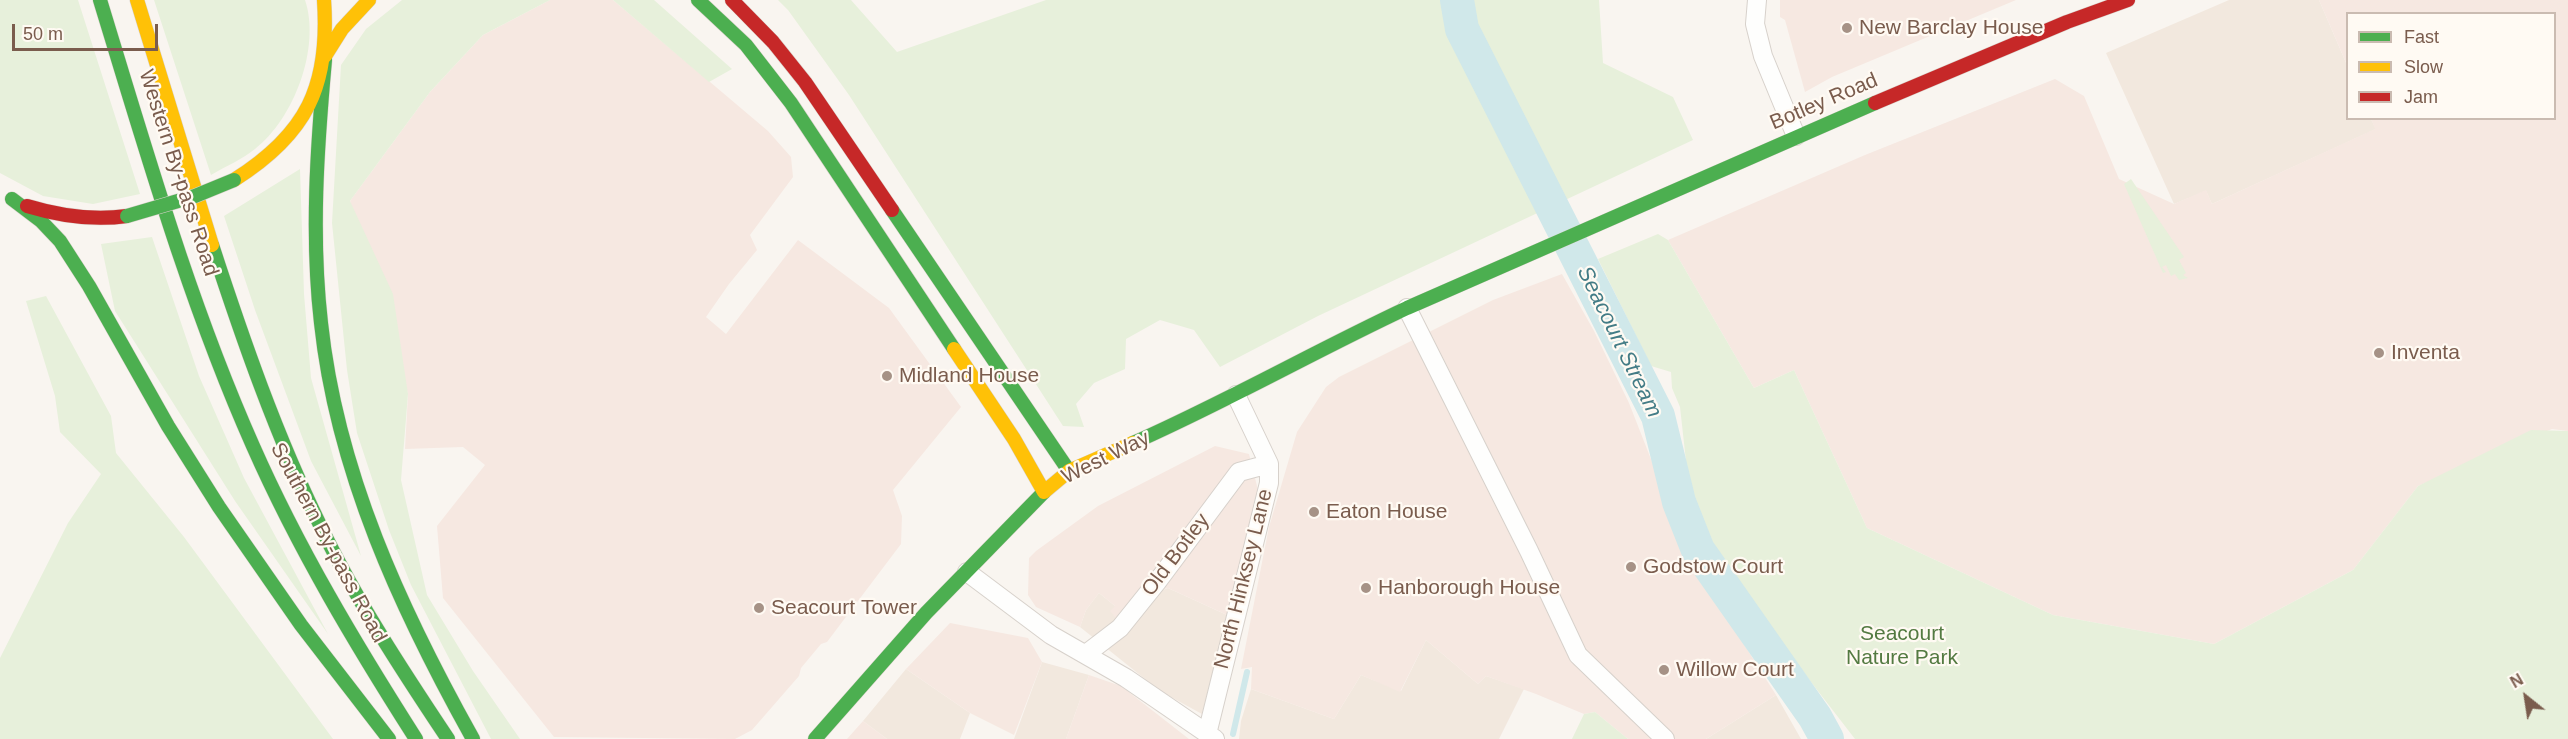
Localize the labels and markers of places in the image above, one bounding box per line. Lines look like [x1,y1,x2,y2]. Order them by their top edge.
place label: New Barclay House [1859,15,2043,41]
marker: New Barclay House [1840,21,1854,35]
place label: Inventa [2391,340,2460,366]
marker: Inventa [2372,346,2386,360]
place label: Midland House [899,363,1039,389]
marker: Midland House [880,369,894,383]
place label: Eaton House [1326,499,1447,525]
marker: Eaton House [1307,505,1321,519]
place label: Godstow Court [1643,554,1783,580]
marker: Godstow Court [1624,560,1638,574]
place label: Hanborough House [1378,575,1560,601]
marker: Hanborough House [1359,581,1373,595]
place label: Seacourt Tower [771,595,917,621]
marker: Seacourt Tower [752,601,766,615]
place label: Willow Court [1676,657,1794,683]
marker: Willow Court [1657,663,1671,677]

